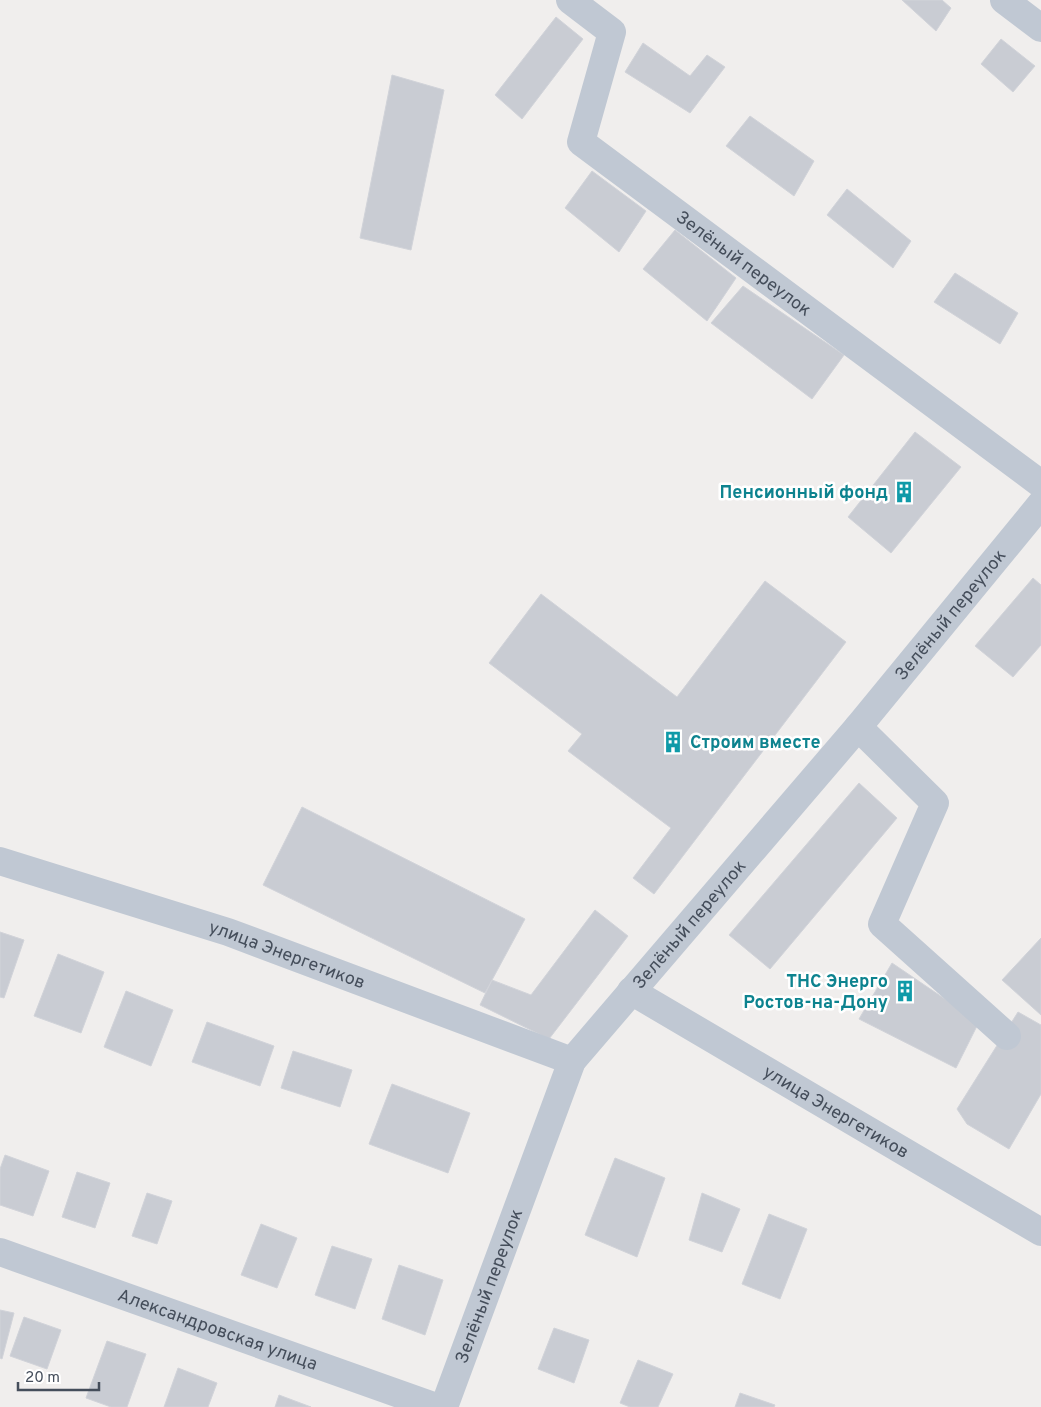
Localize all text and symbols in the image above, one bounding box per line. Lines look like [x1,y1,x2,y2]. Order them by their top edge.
street label: Зелёный переулок [671,206,815,322]
building icon: Пенсионный фонд [891,479,917,505]
place label: Пенсионный фонд [720,482,888,505]
street label: Зелёный переулок [891,545,1012,686]
building icon: Строим вместе [660,729,686,755]
place label: Строим вместе [690,732,821,755]
street label: Зелёный переулок [628,856,752,995]
street label: улица Энергетиков [206,917,368,995]
place label: ТНС Энерго Ростов-на-Дону [743,971,888,1015]
building icon: ТНС Энерго Ростов-на-Дону [892,978,918,1004]
street label: улица Энергетиков [758,1061,912,1165]
street label: Зелёный переулок [451,1206,529,1367]
street label: Александровская улица [114,1285,320,1377]
scale bar [18,1360,99,1392]
text: 20 m [25,1369,60,1388]

